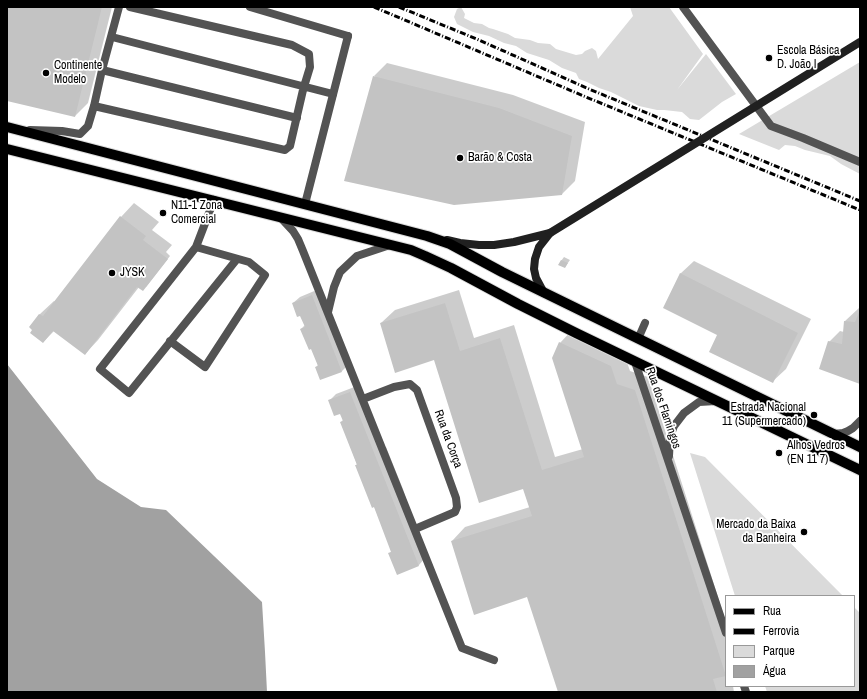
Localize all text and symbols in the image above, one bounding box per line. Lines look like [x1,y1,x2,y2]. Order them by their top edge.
place label: Escola Básica D. João I [777,44,839,72]
marker: Escola Básica D. João I [764,53,774,63]
place label: Continente Modelo [54,59,102,87]
marker: Continente Modelo [41,68,51,78]
place label: Barão & Costa [468,151,532,165]
marker: Barão & Costa [455,153,465,163]
place label: N11-1 Zona Comercial [171,199,222,227]
marker: N11-1 Zona Comercial [158,208,168,218]
place label: JYSK [120,266,145,280]
marker: JYSK [107,268,117,278]
street label: Rua dos Flamingos [642,365,684,451]
place label: Estrada Nacional 11 (Supermercado) [722,401,806,429]
street label: Rua da Corça [431,408,465,470]
marker: Estrada Nacional 11 (Supermercado) [809,410,819,420]
place label: Alhos Vedros (EN 11 7) [787,439,845,467]
marker: Alhos Vedros (EN 11 7) [774,448,784,458]
place label: Mercado da Baixa da Banheira [716,518,796,546]
marker: Mercado da Baixa da Banheira [799,527,809,537]
legend [725,595,855,687]
text: Rua [763,603,781,619]
text: Ferrovia [763,623,799,639]
text: Parque [763,643,795,659]
text: Água [763,663,786,679]

